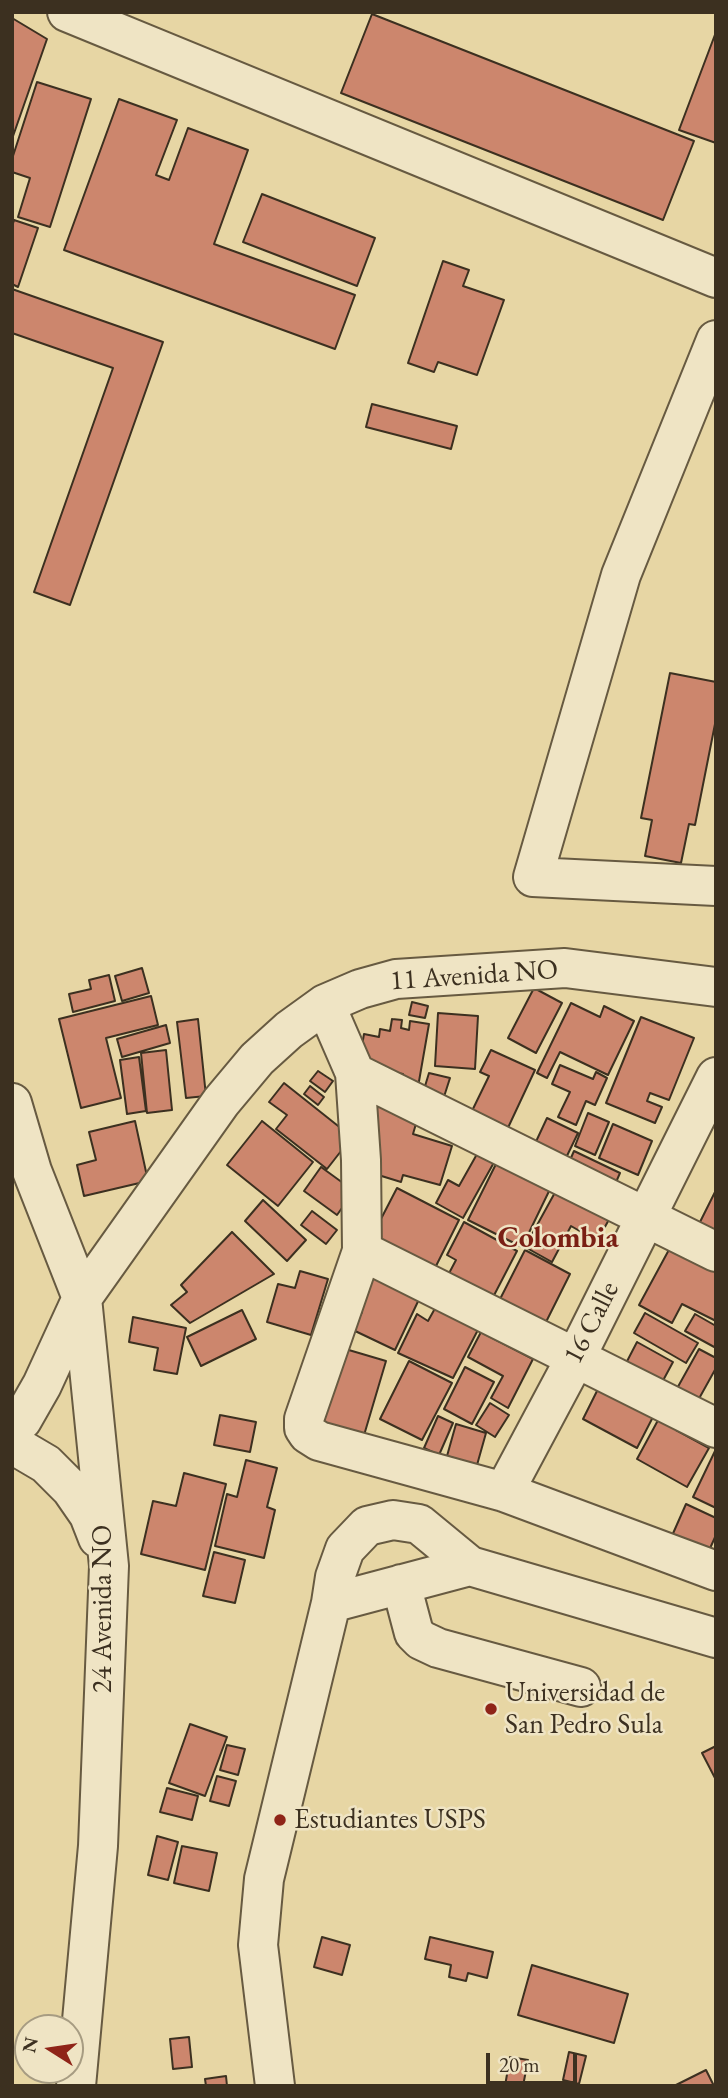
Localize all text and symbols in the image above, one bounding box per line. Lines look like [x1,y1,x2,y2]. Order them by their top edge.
street label: 11 Avenida NO [389,953,559,999]
district label: Colombia [497,1221,619,1257]
street label: 16 Calle [557,1276,627,1370]
street label: 24 Avenida NO [86,1525,120,1693]
place label: Universidad de San Pedro Sula [505,1676,665,1742]
marker: Universidad de San Pedro Sula [483,1701,499,1717]
place label: Estudiantes USPS [294,1803,486,1837]
marker: Estudiantes USPS [272,1812,288,1828]
north arrow [14,2014,84,2084]
text: N [16,2035,44,2055]
scale bar [490,2038,581,2082]
text: 20 m [499,2051,540,2078]

